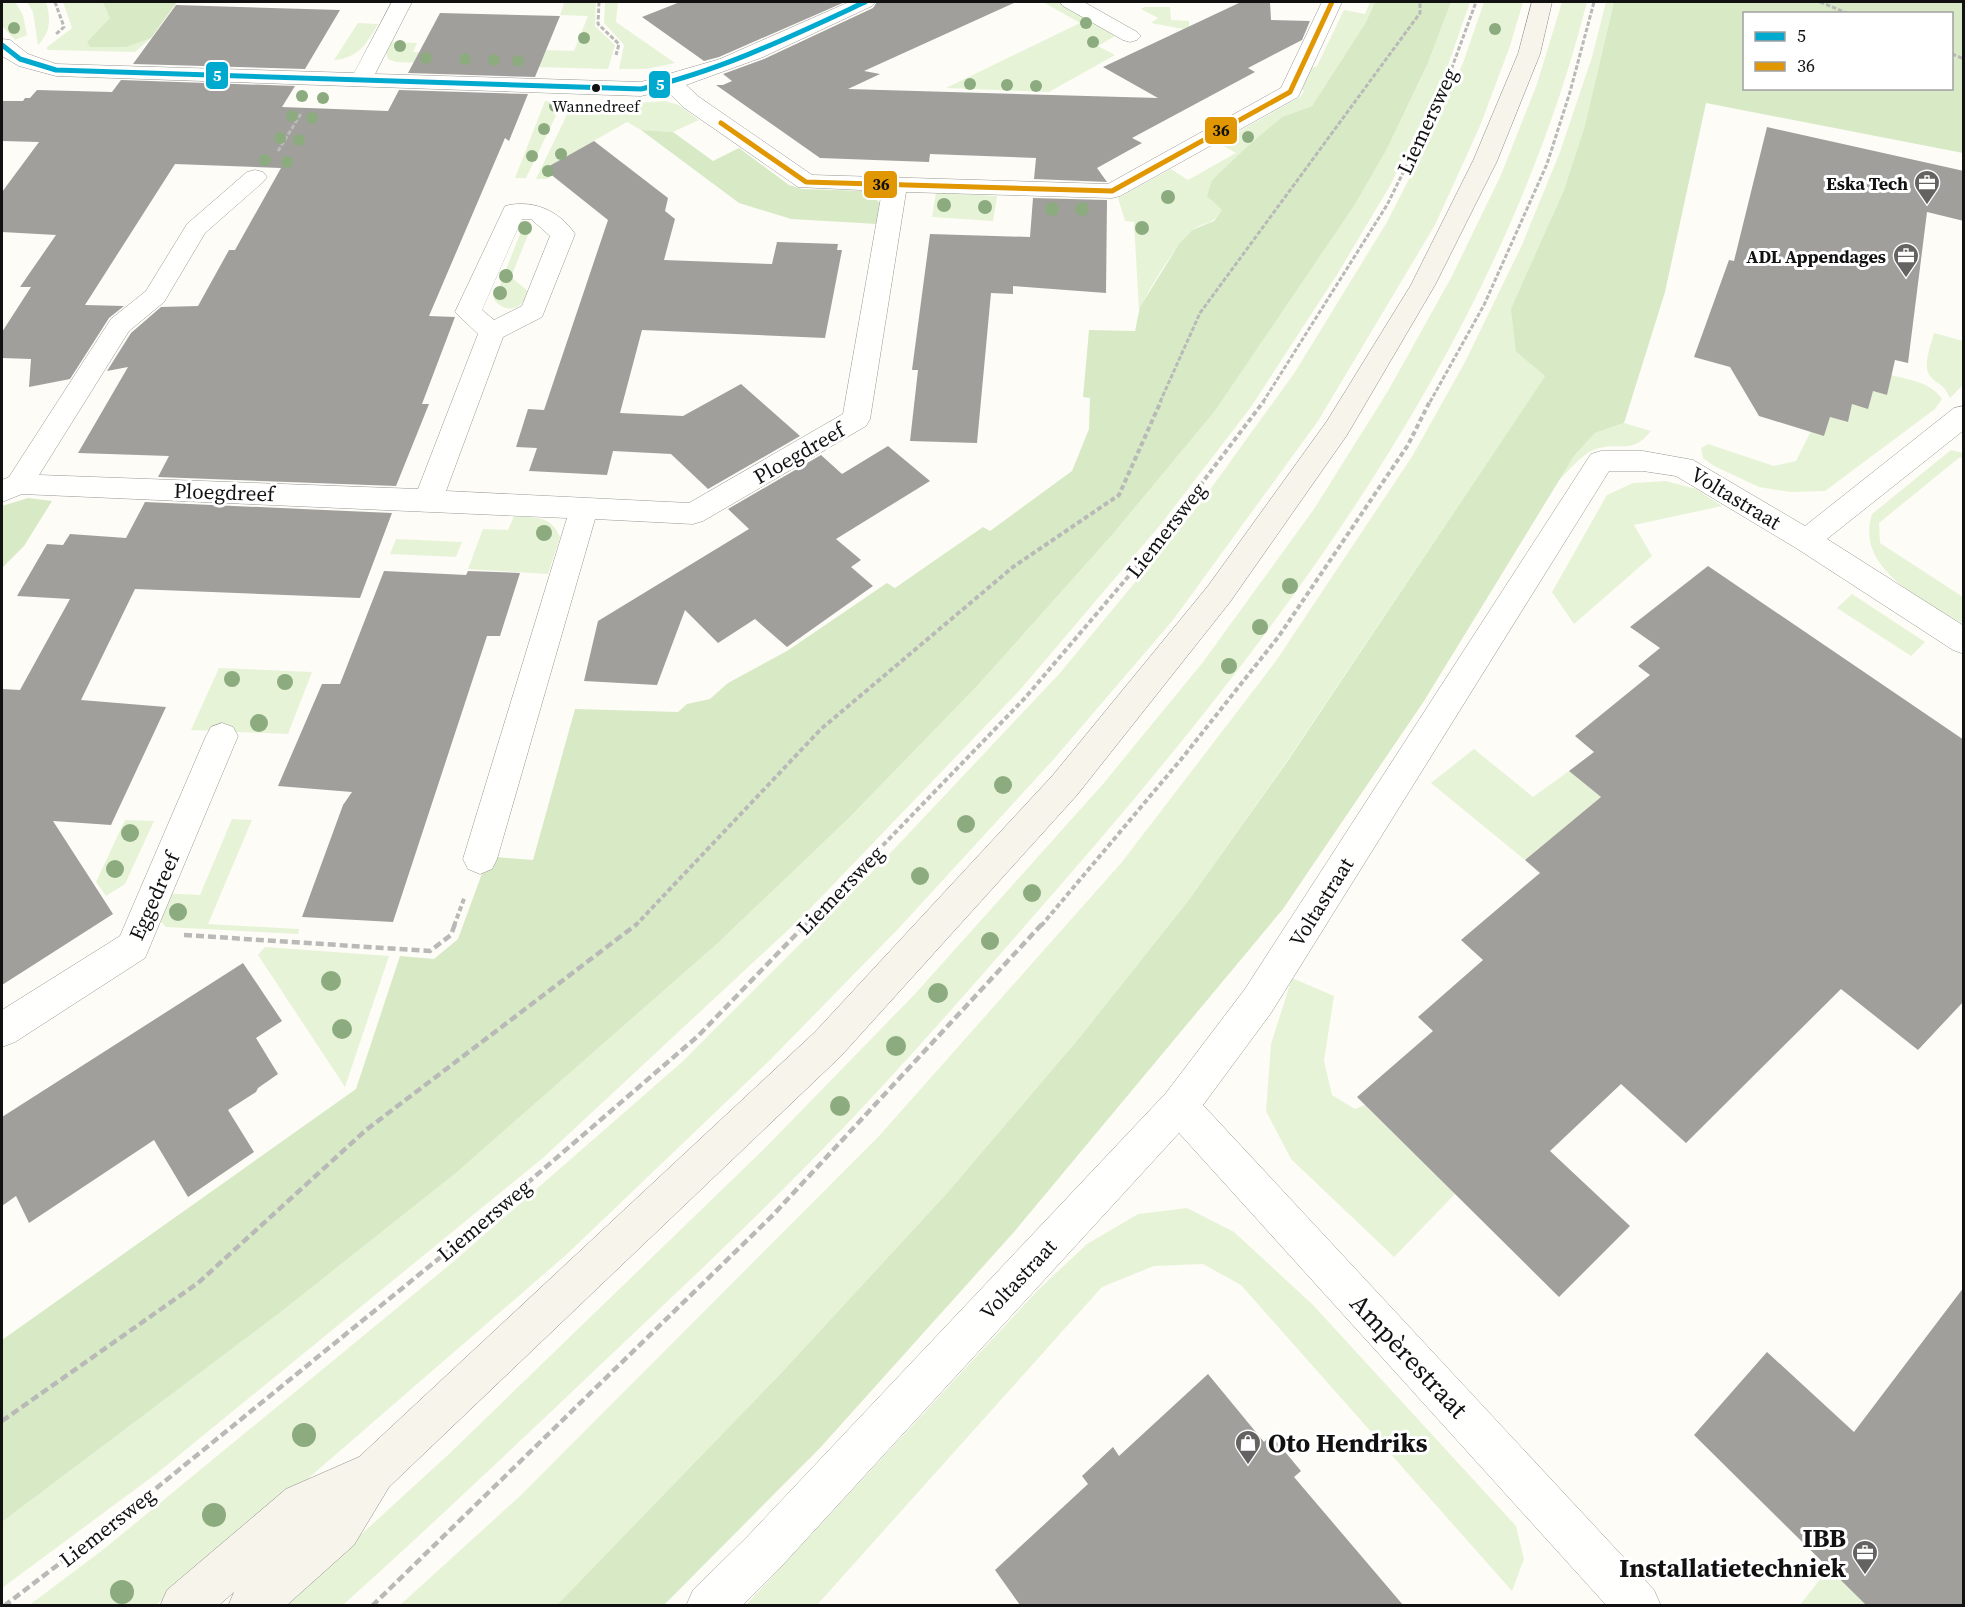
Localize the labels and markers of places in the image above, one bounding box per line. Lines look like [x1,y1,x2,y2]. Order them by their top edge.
marker: Wannedreef [590,82,602,94]
place label: Wannedreef [552,95,641,117]
office icon: Eska Tech [1912,168,1942,206]
place label: Eska Tech [1826,171,1908,196]
office icon: ADL Appendages [1891,241,1921,279]
place label: ADL Appendages [1746,244,1886,269]
place label: Oto Hendriks [1268,1425,1428,1461]
shop icon: Oto Hendriks [1233,1428,1263,1466]
place label: IBB Installatietechniek [1619,1520,1846,1586]
office icon: IBB Installatietechniek [1850,1538,1880,1576]

